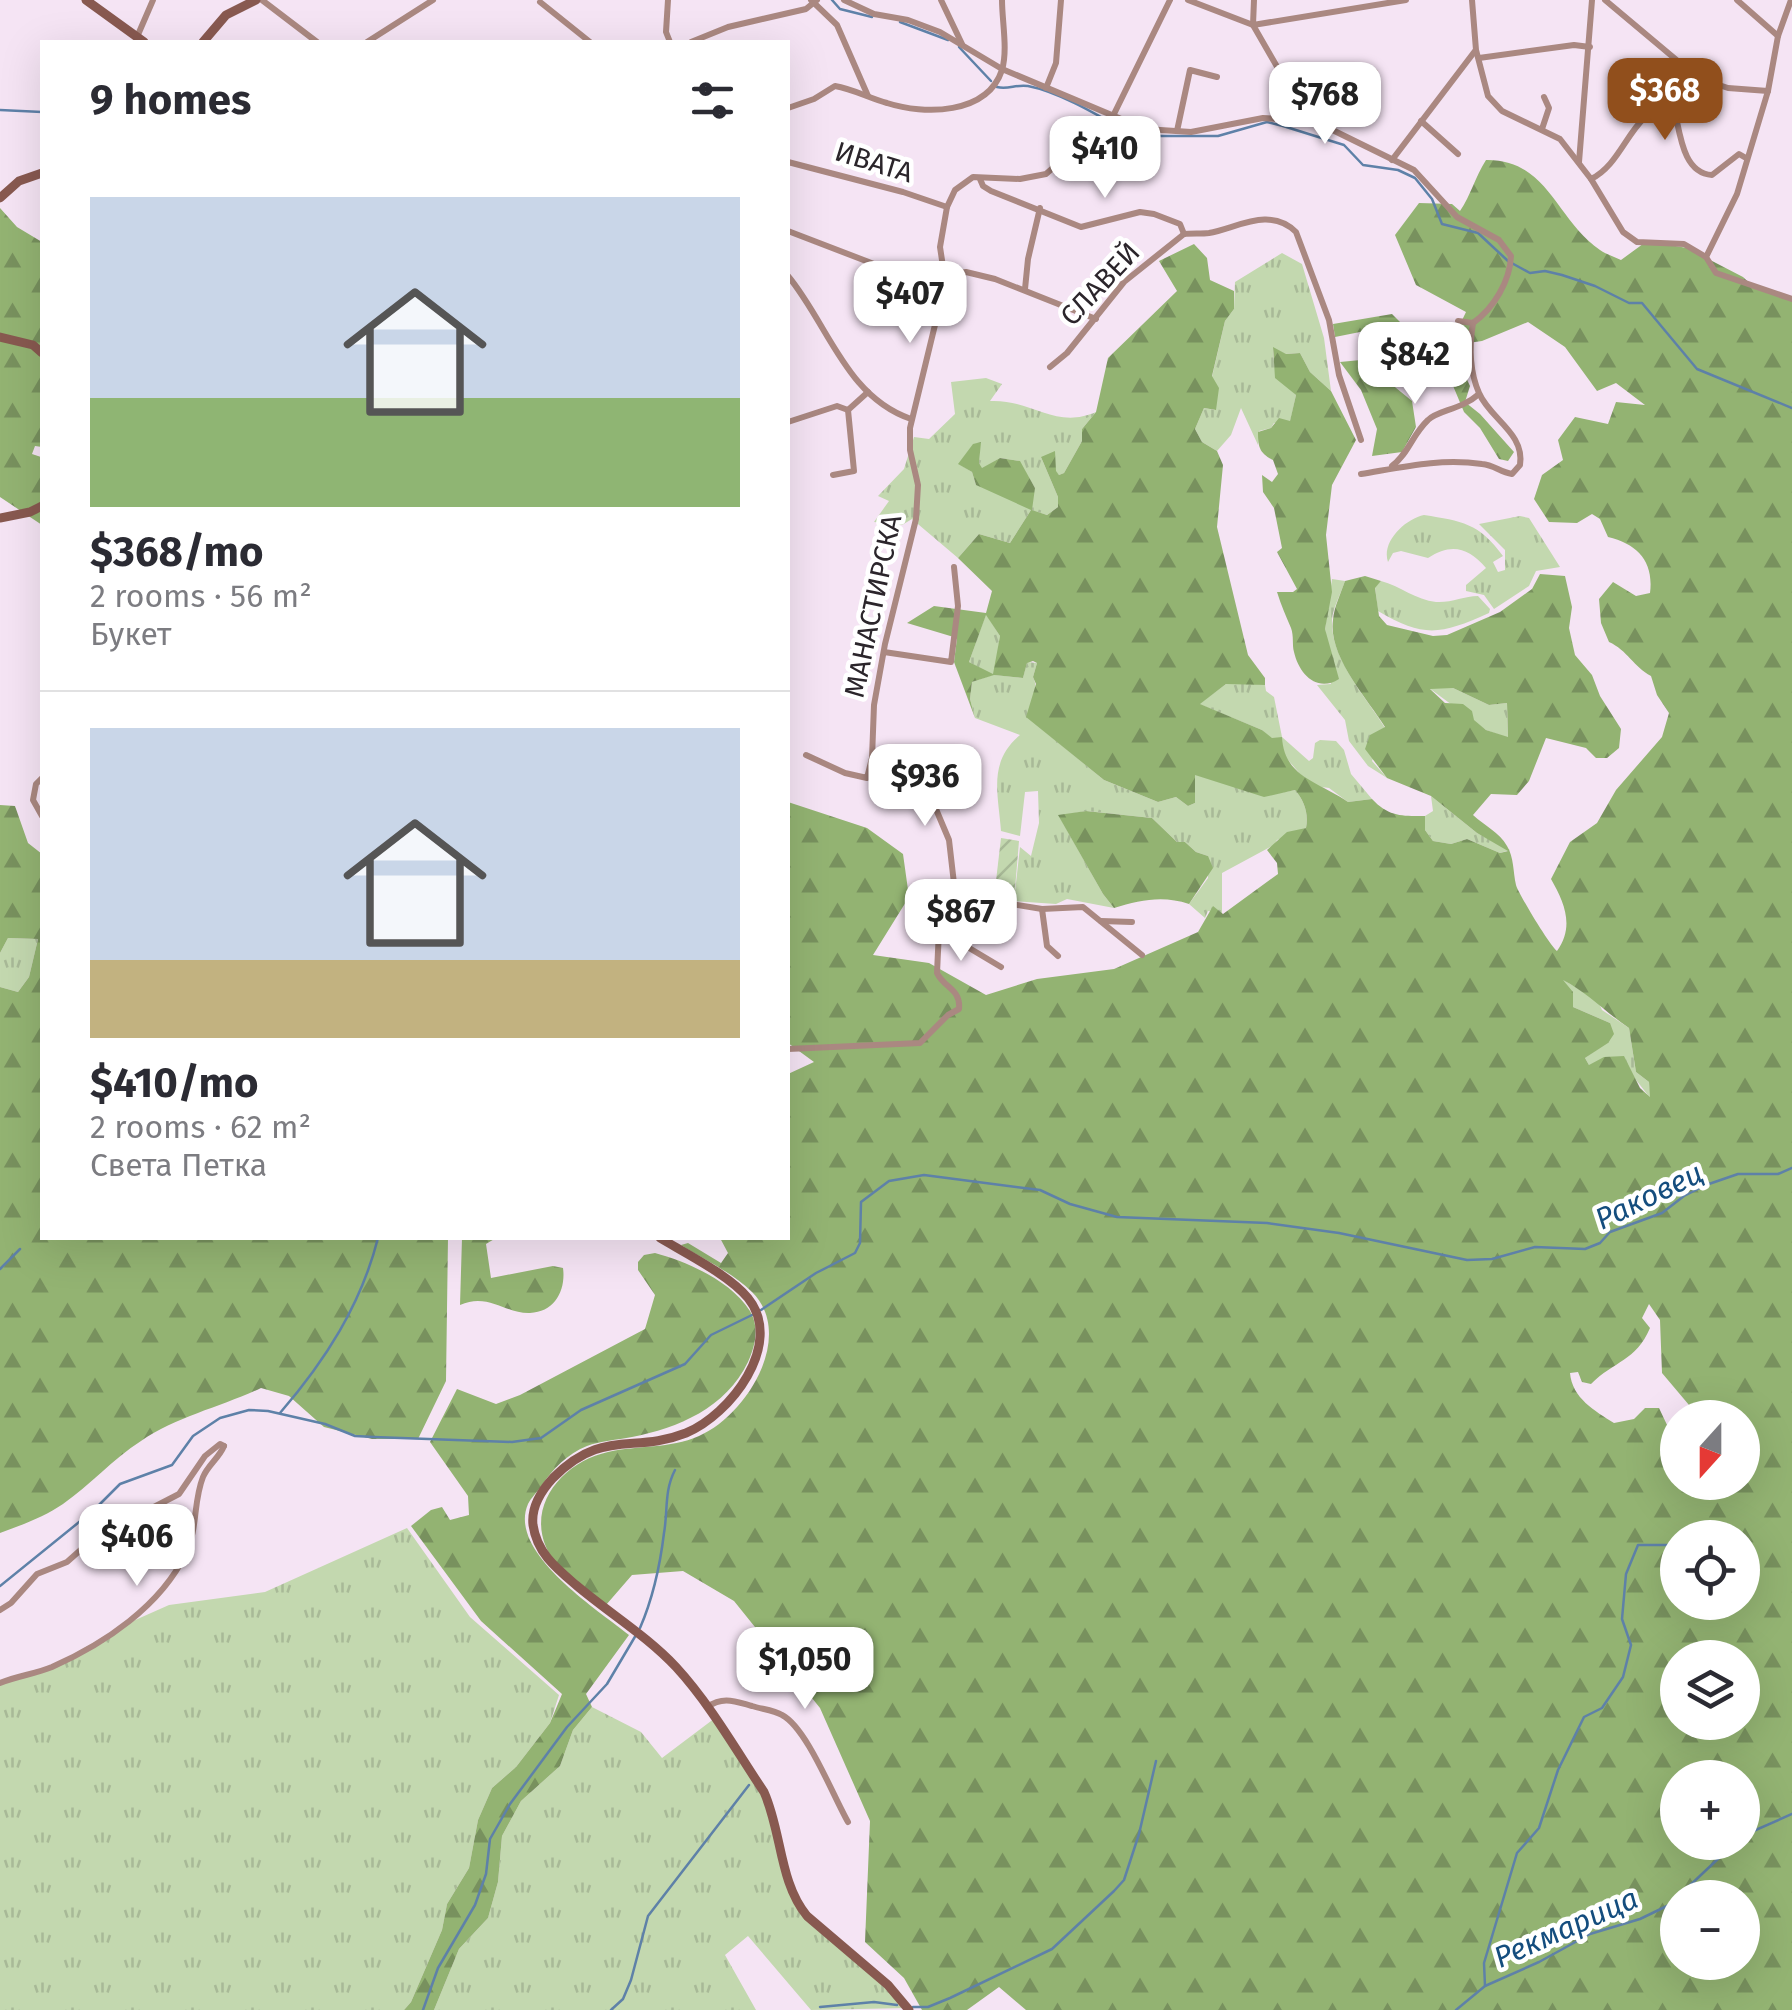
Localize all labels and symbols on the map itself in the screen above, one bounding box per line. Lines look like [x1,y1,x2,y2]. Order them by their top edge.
pin: $368 [1606,58,1724,143]
pin: $768 [1266,62,1384,147]
pin: $410 [1046,116,1164,201]
street label: ИВАТА [831,135,917,189]
street label: СЛАВЕЙ [1053,236,1147,332]
pin: $407 [851,261,969,346]
pin: $842 [1356,322,1474,407]
street label: МАНАСТИРСКА [838,512,908,700]
pin: $936 [866,744,984,829]
pin: $867 [902,879,1020,964]
water label: Раковец [1589,1155,1709,1237]
north arrow [1660,1400,1760,1500]
pin: $406 [78,1504,196,1589]
pin: $1,050 [724,1627,886,1712]
water label: Рекмарица [1488,1880,1644,1976]

